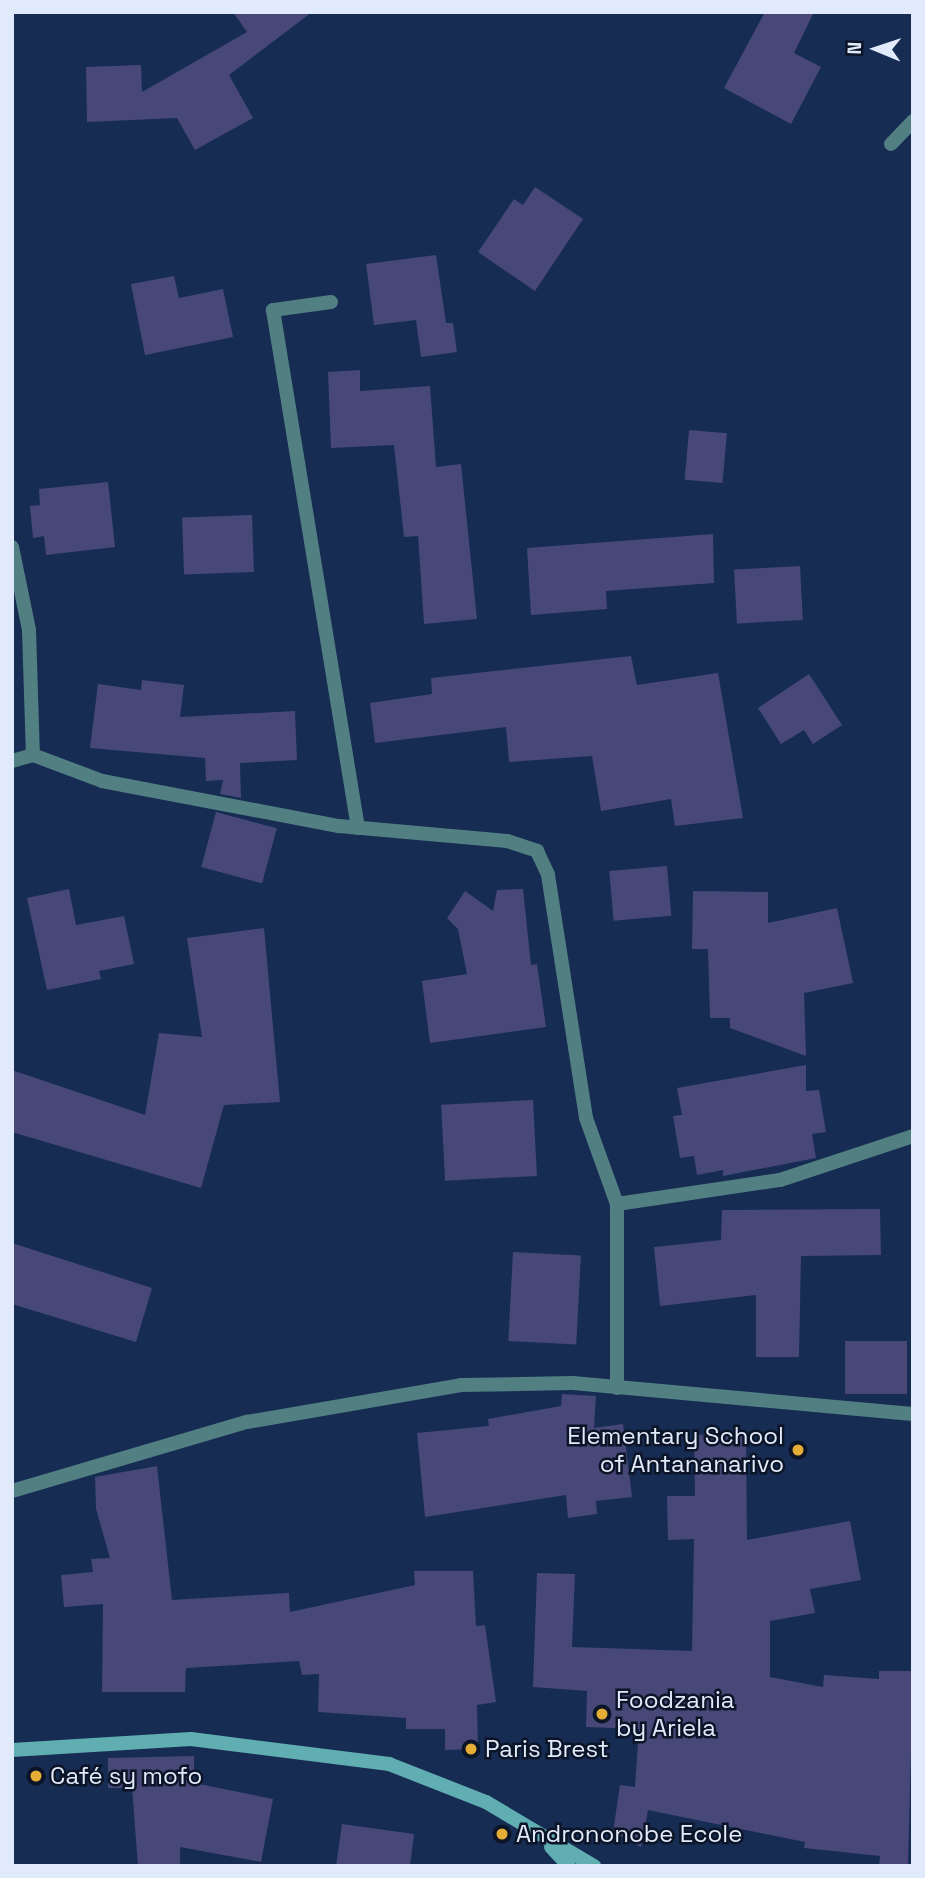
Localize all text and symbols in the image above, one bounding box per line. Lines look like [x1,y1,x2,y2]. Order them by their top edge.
north arrow [841,14,911,84]
text: N [842,41,867,55]
place label: Elementary School of Antananarivo [567,1422,784,1478]
marker: Elementary School of Antananarivo [790,1442,806,1458]
place label: Foodzania by Ariela [616,1686,735,1742]
marker: Foodzania by Ariela [594,1706,610,1722]
place label: Paris Brest [485,1735,609,1763]
marker: Paris Brest [463,1741,479,1757]
place label: Café sy mofo [50,1762,202,1790]
marker: Café sy mofo [28,1768,44,1784]
place label: Andrononobe Ecole [516,1820,742,1848]
marker: Andrononobe Ecole [494,1826,510,1842]

